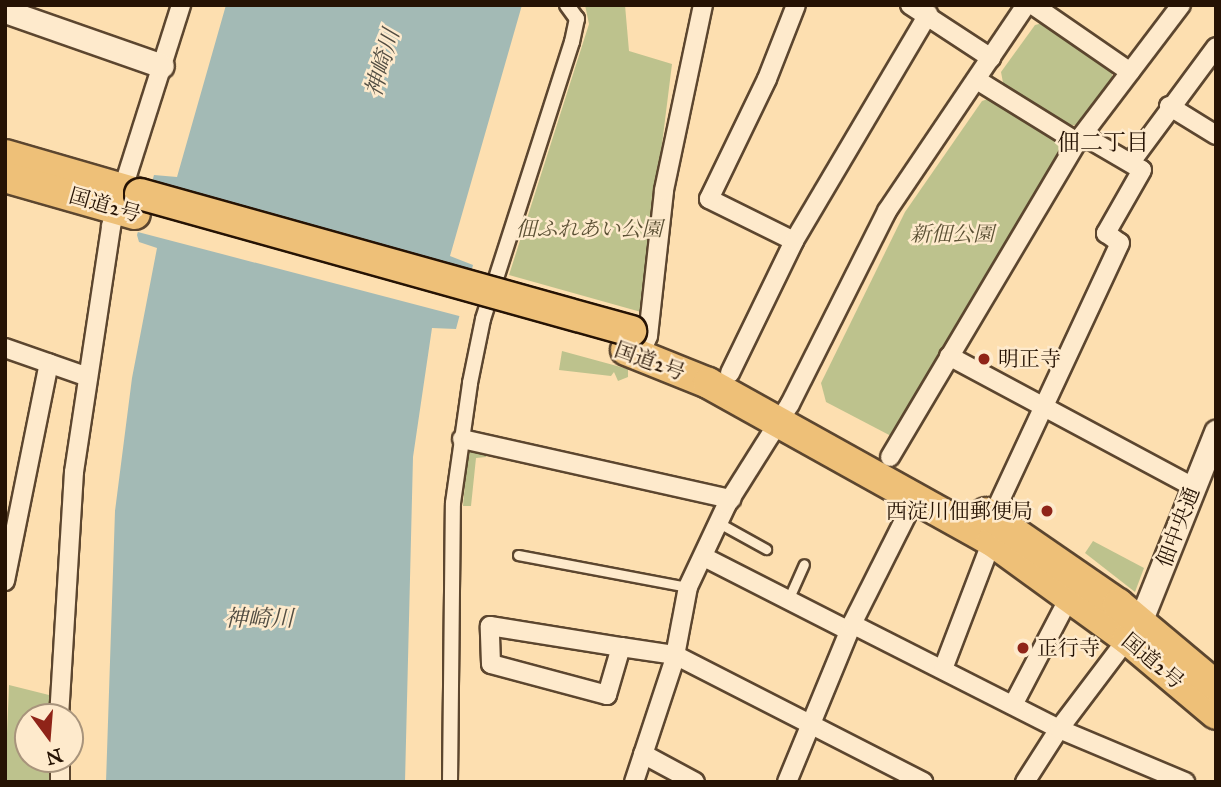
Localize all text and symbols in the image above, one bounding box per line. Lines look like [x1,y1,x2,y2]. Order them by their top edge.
water label: 神崎川 [359,26,405,100]
district label: 佃二丁目 [1057,128,1149,156]
street label: 国道2号 [66,183,144,227]
park label: 佃ふれあい公園 [516,216,662,242]
park label: 新佃公園 [910,221,994,247]
street label: 国道2号 [611,337,689,385]
place label: 明正寺 [998,346,1061,372]
marker: 明正寺 [976,351,992,367]
street label: 佃中央通 [1151,483,1205,571]
place label: 西淀川佃郵便局 [886,498,1033,524]
marker: 西淀川佃郵便局 [1039,503,1055,519]
water label: 神崎川 [225,604,293,632]
street label: 国道2号 [1117,628,1189,694]
place label: 正行寺 [1037,635,1100,661]
marker: 正行寺 [1015,640,1031,656]
north arrow [14,703,84,773]
text: N [43,743,65,770]

